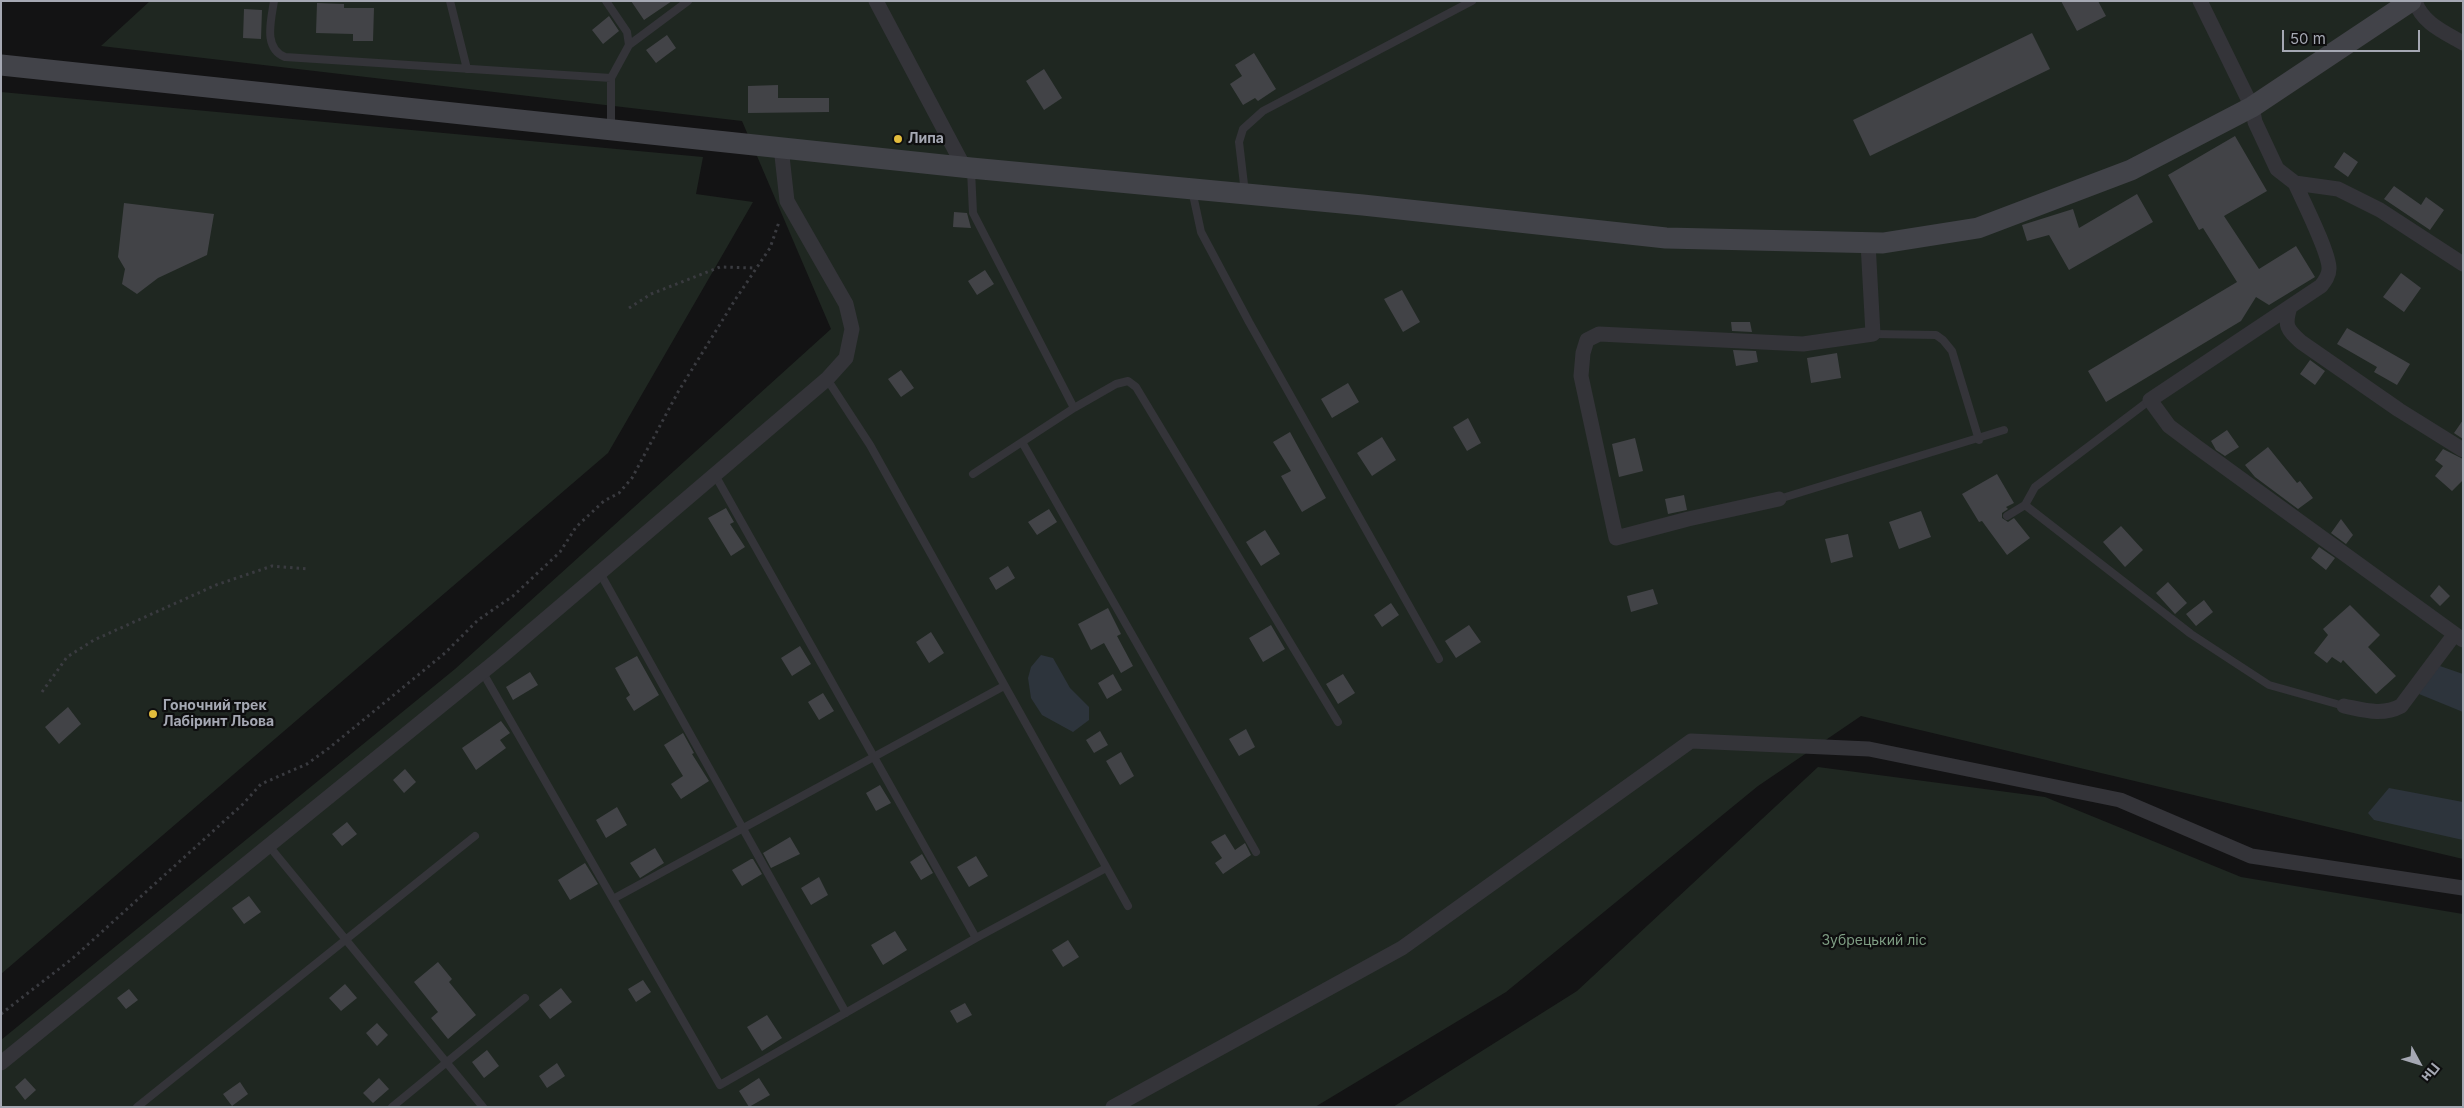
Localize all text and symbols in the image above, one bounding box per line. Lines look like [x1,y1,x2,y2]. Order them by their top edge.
scale bar [2284,20,2422,52]
text: 50 m [2290,29,2326,48]
place label: Липа [908,131,944,147]
marker: Липа [892,133,904,145]
place label: Гоночний трек Лабіринт Льова [163,698,274,730]
marker: Гоночний трек Лабіринт Льова [147,708,159,720]
park label: Зубрецький ліс [1821,933,1927,949]
north arrow [2394,1038,2444,1088]
text: Пн [2418,1060,2444,1086]

